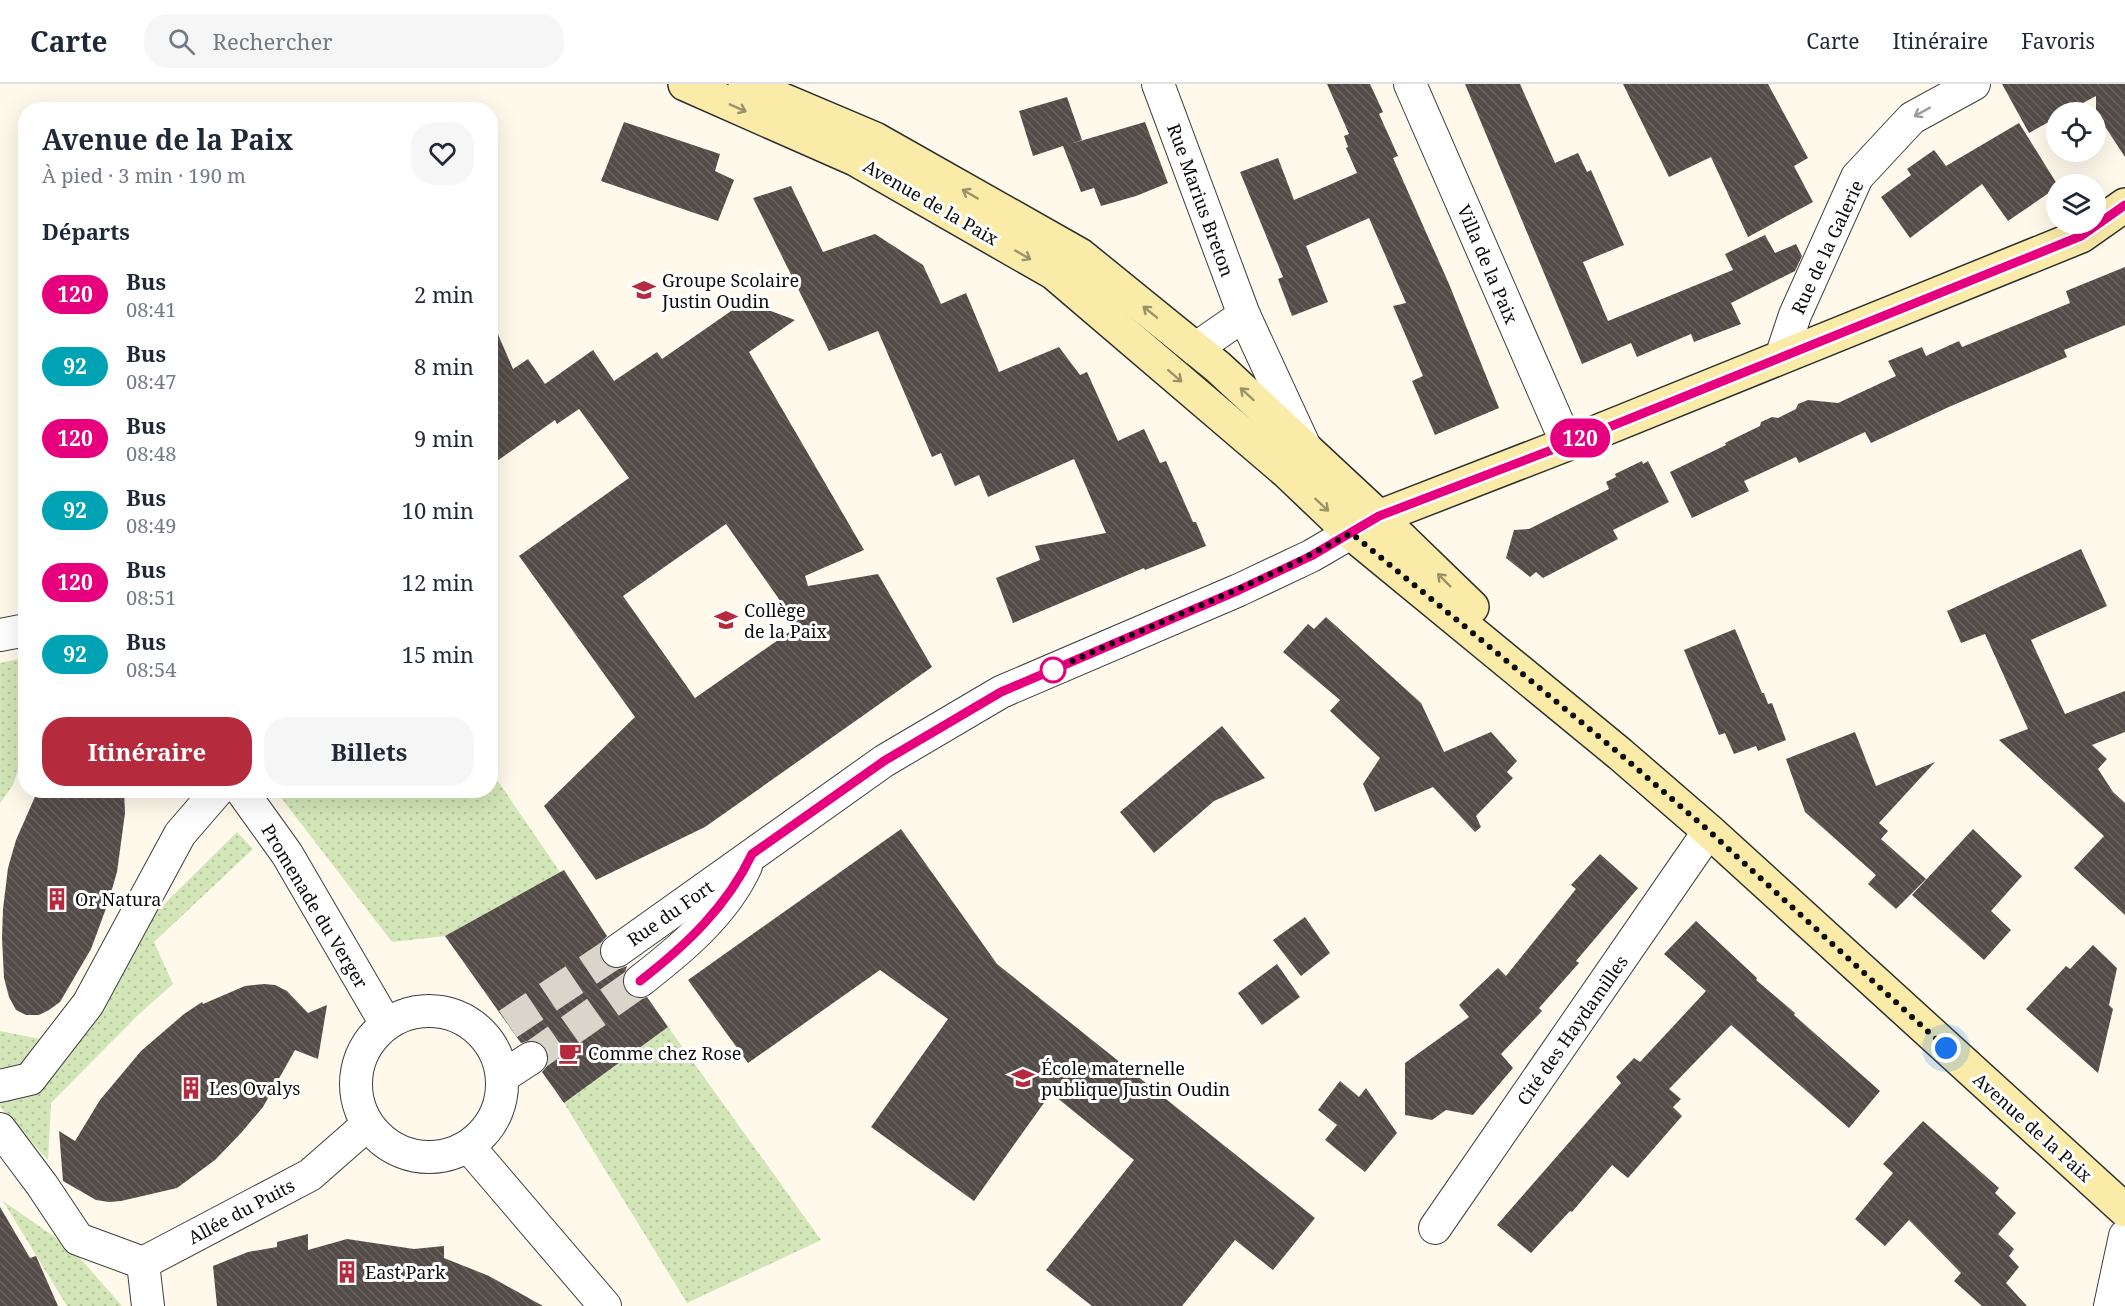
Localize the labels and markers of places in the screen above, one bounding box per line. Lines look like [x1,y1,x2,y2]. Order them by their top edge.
place label: Groupe Scolaire Justin Oudin [661,268,799,313]
school or university icon: Groupe Scolaire Justin Oudin [631,277,657,303]
place label: Collège de la Paix [744,598,828,643]
school or university icon: Collège de la Paix [713,607,739,633]
unlabelled marker [1040,657,1066,683]
building icon: Or Natura [44,886,70,912]
place label: Or Natura [75,887,161,911]
cafe icon: Comme chez Rose [557,1040,583,1066]
place label: Comme chez Rose [588,1041,742,1065]
place label: École maternelle publique Justin Oudin [1041,1056,1231,1101]
school or university icon: École maternelle publique Justin Oudin [1010,1065,1036,1091]
building icon: Les Ovalys [178,1075,204,1101]
place label: Les Ovalys [209,1076,300,1100]
building icon: East Park [334,1259,360,1285]
place label: East Park [365,1260,446,1284]

